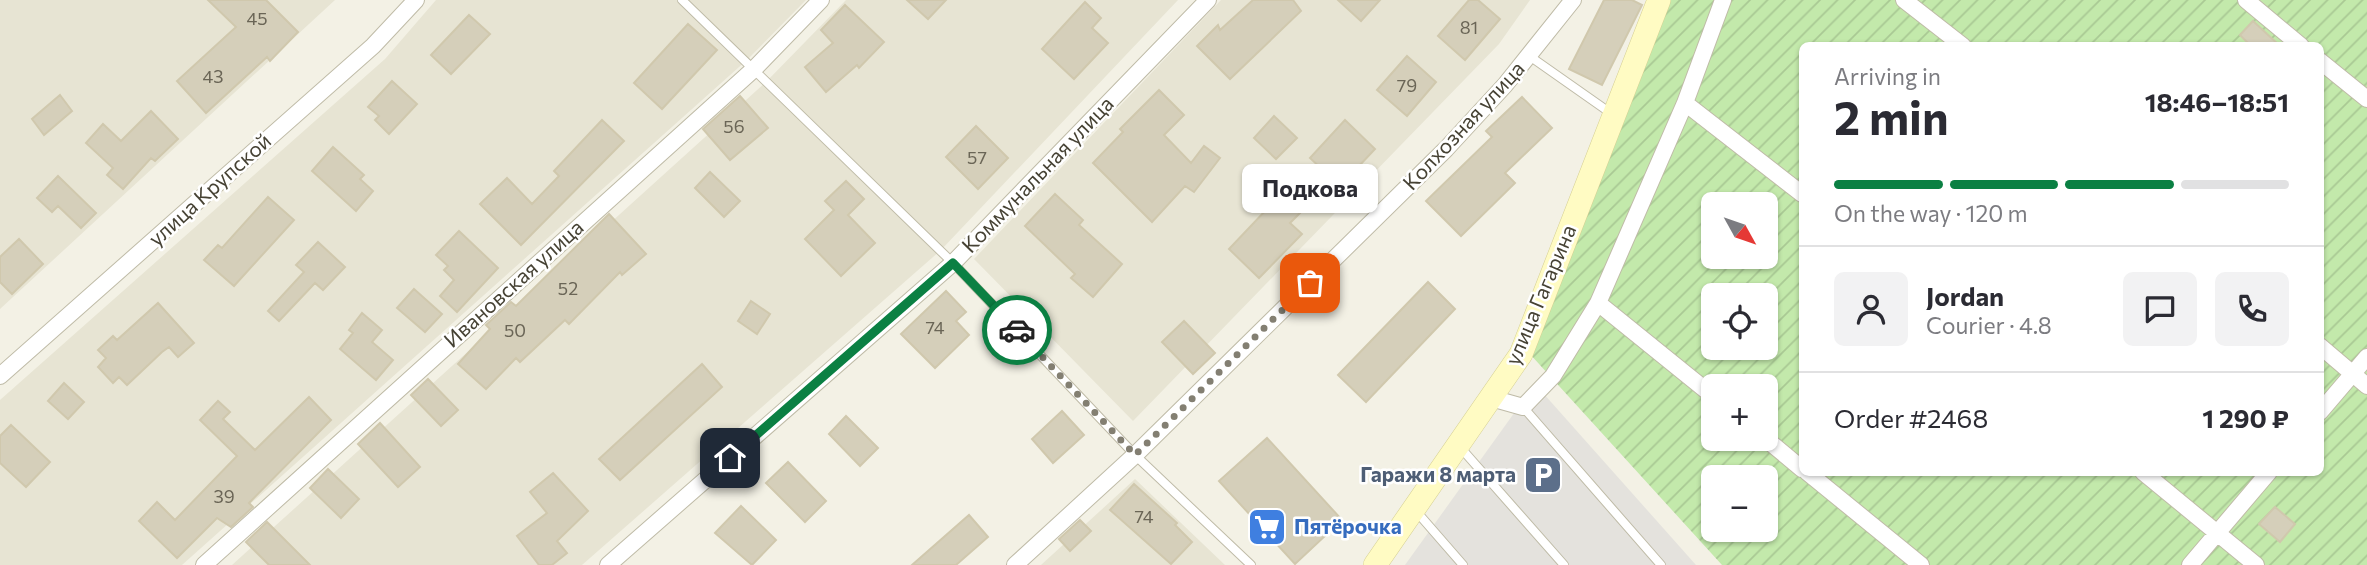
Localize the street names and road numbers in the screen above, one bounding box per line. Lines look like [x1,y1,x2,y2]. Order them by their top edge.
street label: Колхозная улица [1397,56,1529,194]
street label: Коммунальная улица [956,91,1118,257]
street label: улица Крупской [143,127,275,250]
street label: Ивановская улица [438,214,588,352]
street label: улица Гагарина [1499,221,1580,368]

